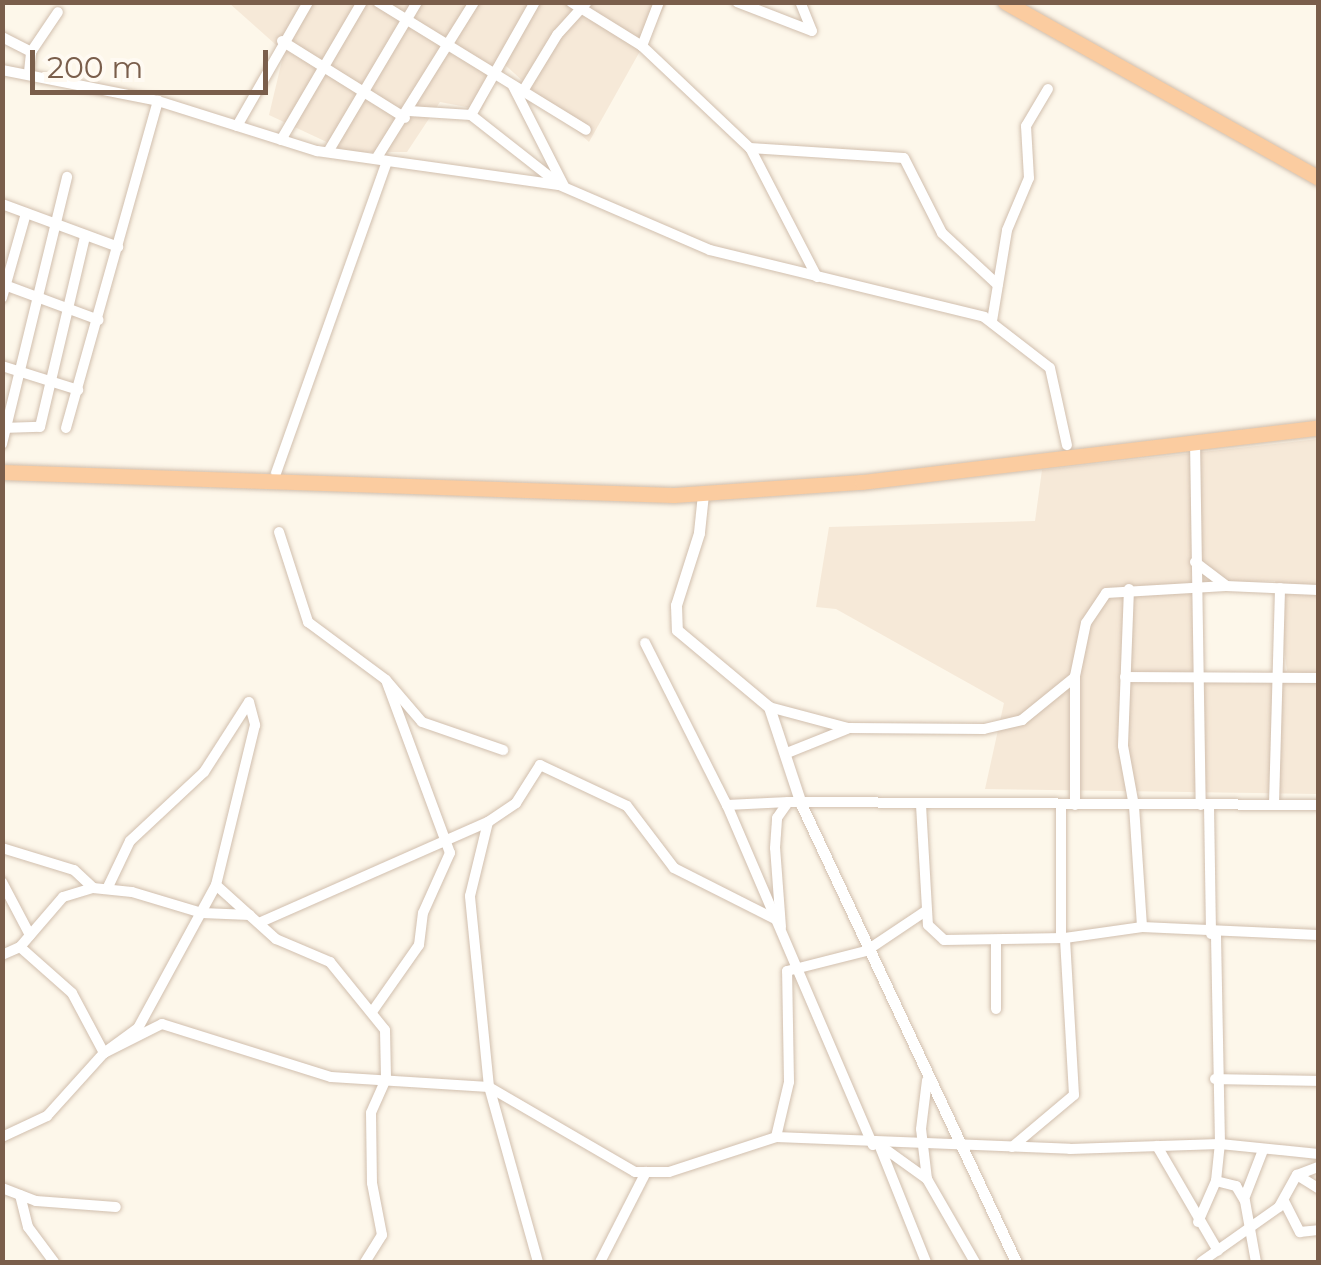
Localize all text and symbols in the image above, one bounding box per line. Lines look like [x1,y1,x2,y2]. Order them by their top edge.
scale bar [35,30,272,92]
text: 200 m [47,49,143,86]

